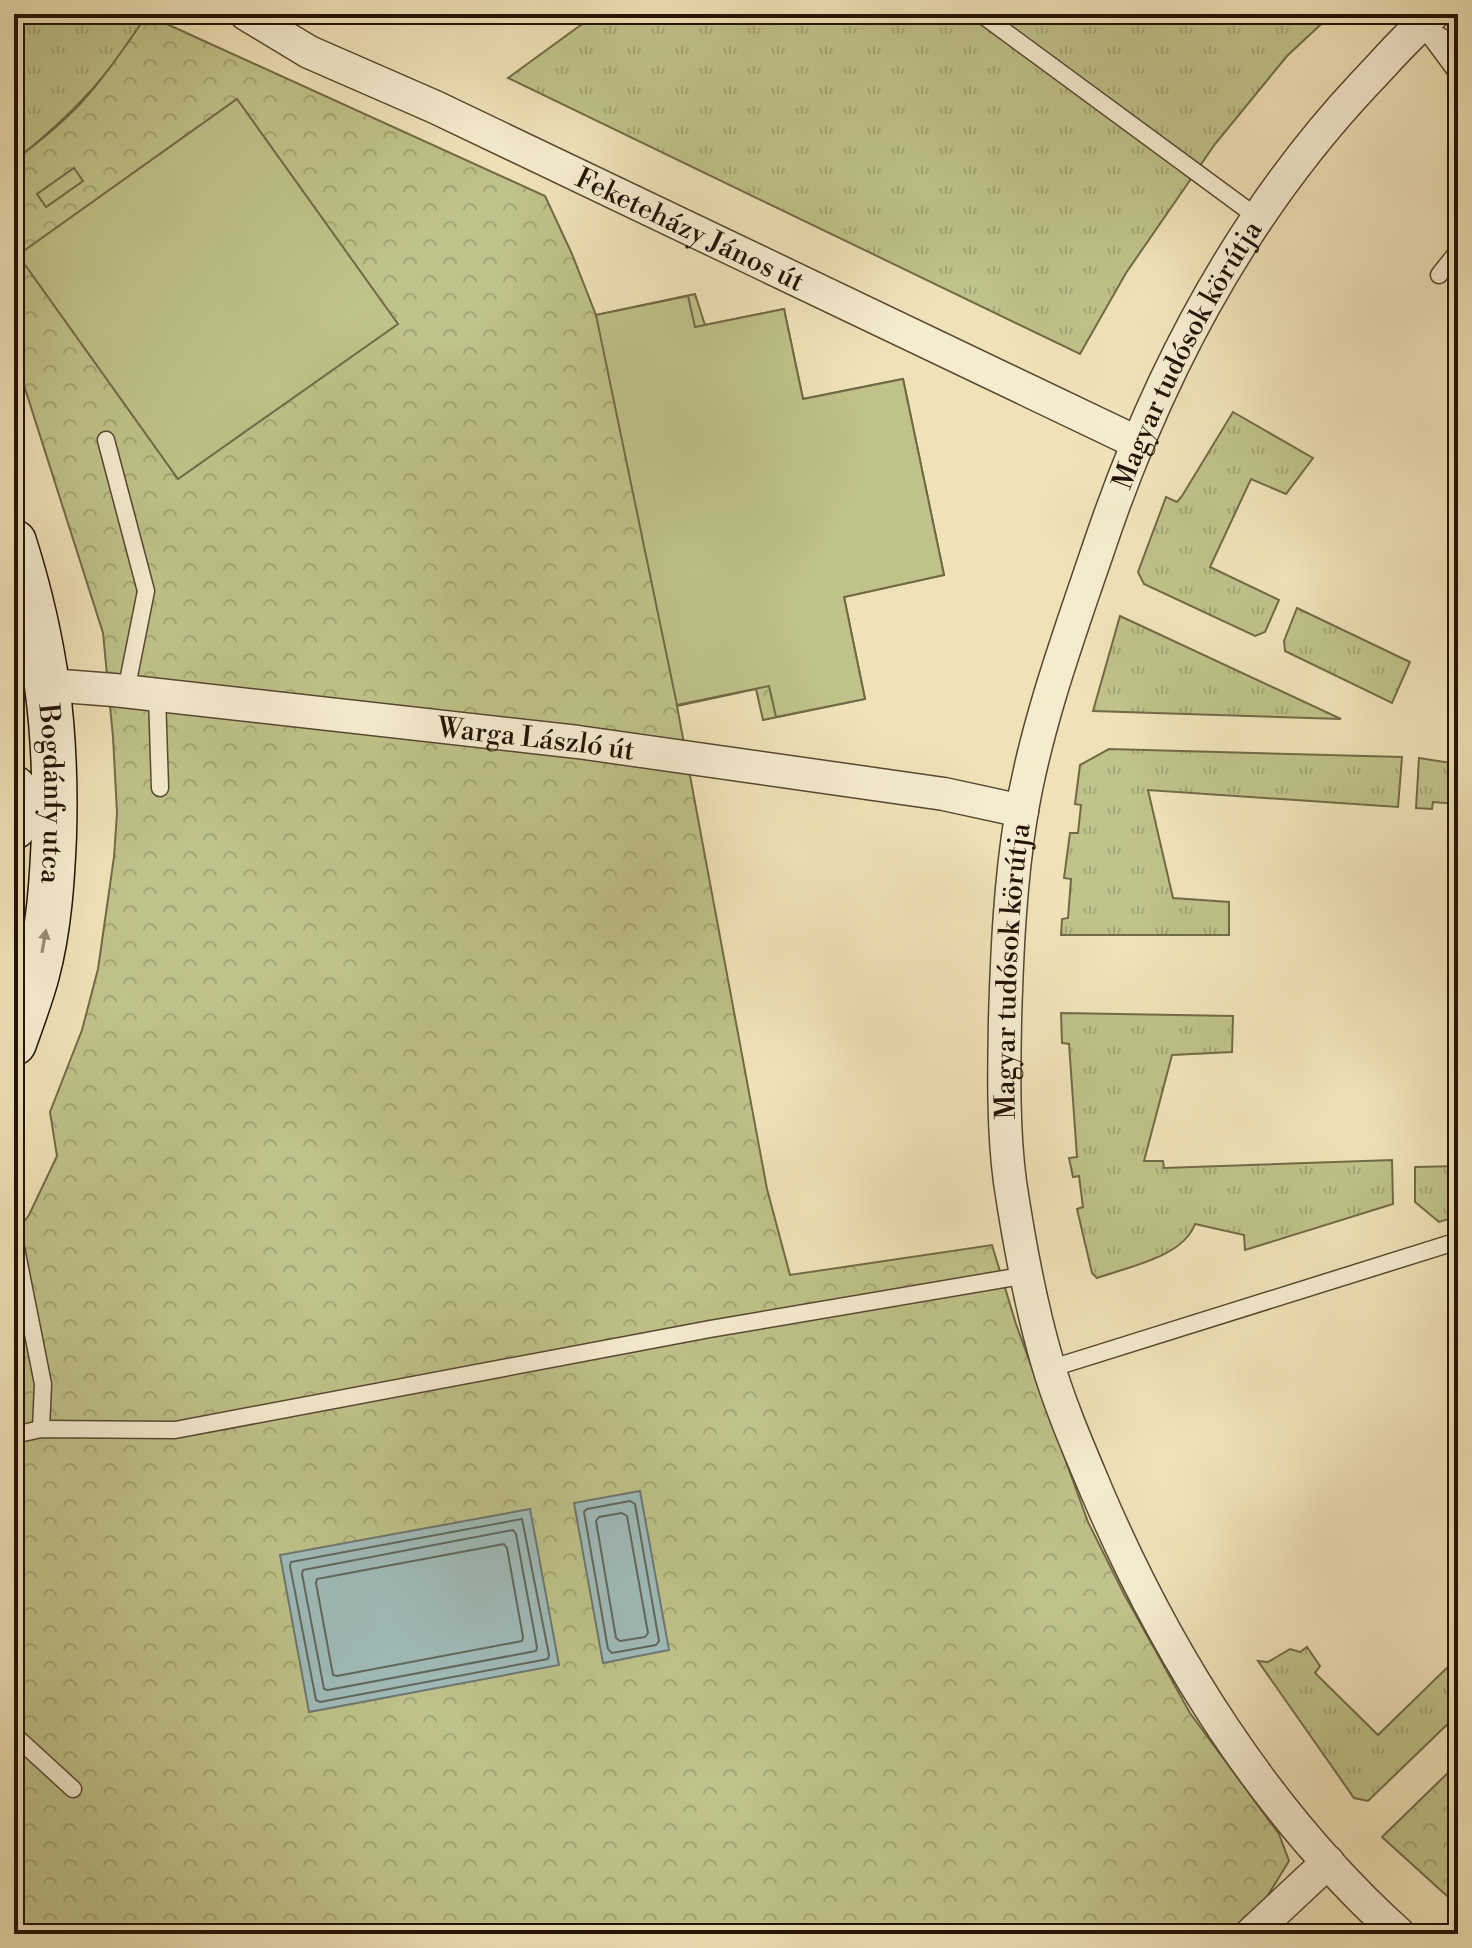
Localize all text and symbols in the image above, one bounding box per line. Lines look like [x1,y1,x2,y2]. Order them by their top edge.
street label: Feketeházy János út [570,161,810,300]
street label: Magyar tudósok körútja [1105,213,1271,494]
street label: Bogdánfy utca [30,701,71,886]
street label: Warga László út [435,710,637,769]
street label: Magyar tudósok körútja [988,820,1039,1120]
one-way arrow [38,929,50,954]

